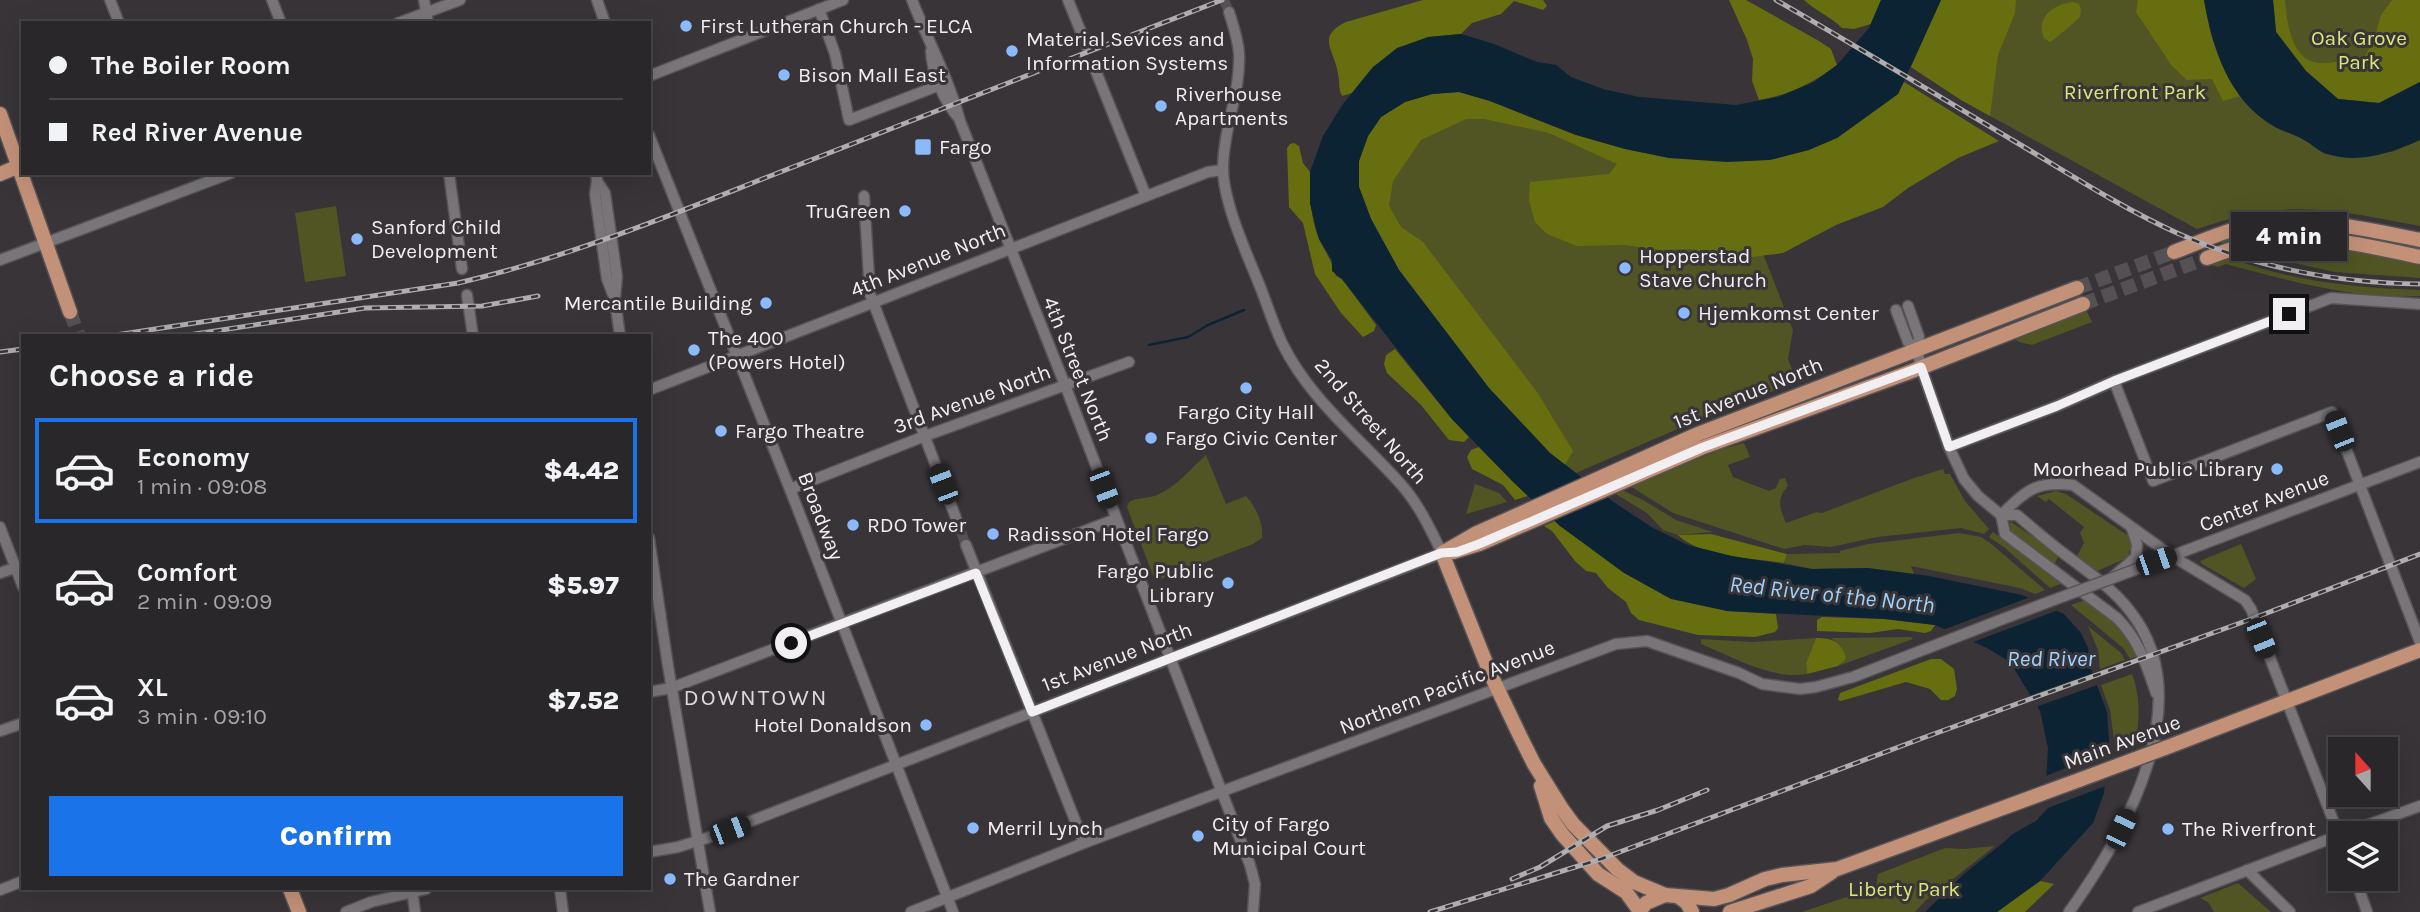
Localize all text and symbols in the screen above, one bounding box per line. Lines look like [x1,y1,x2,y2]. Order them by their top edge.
place label: First Lutheran Church - ELCA [700,14,973,38]
marker: First Lutheran Church - ELCA [678,18,694,34]
park label: Oak Grove Park [2311,26,2407,74]
place label: Material Sevices and Information Systems [1026,27,1228,75]
marker: Material Sevices and Information Systems [1004,43,1020,59]
text: The Boiler Room [91,50,291,81]
place label: Bison Mall East [798,63,946,87]
marker: Bison Mall East [776,67,792,83]
park label: Riverfront Park [2064,80,2206,104]
place label: Riverhouse Apartments [1175,82,1288,130]
marker: Riverhouse Apartments [1153,98,1169,114]
text: Red River Avenue [91,117,303,148]
place label: Fargo [939,135,992,159]
marker: Fargo [913,137,933,157]
place label: TruGreen [806,199,891,223]
marker: TruGreen [897,203,913,219]
callout: 4 min [2231,212,2347,262]
place label: Sanford Child Development [371,215,502,263]
street label: 4th Avenue North [847,218,1009,302]
text: 4 min [2256,223,2322,250]
marker: Sanford Child Development [349,231,365,247]
place label: Hopperstad Stave Church [1639,244,1767,292]
marker: Hopperstad Stave Church [1617,260,1633,276]
place label: Mercantile Building [564,291,752,315]
street label: 4th Street North [1038,293,1118,445]
marker: Mercantile Building [758,295,774,311]
route end [2273,298,2305,330]
place label: Hjemkomst Center [1698,301,1879,325]
marker: Hjemkomst Center [1676,305,1692,321]
place label: The 400 (Powers Hotel) [708,326,846,374]
marker: The 400 (Powers Hotel) [686,342,702,358]
street label: 1st Avenue North [1670,352,1826,434]
street label: 2nd Street North [1310,353,1432,489]
text: Choose a ride [49,357,254,394]
street label: 3rd Avenue North [890,359,1054,439]
marker: Fargo City Hall [1238,380,1254,396]
place label: Fargo City Hall [1178,400,1314,424]
car [2322,408,2357,454]
place label: Fargo Theatre [735,419,864,443]
marker: Fargo Theatre [713,423,729,439]
place label: Fargo Civic Center [1165,426,1337,450]
marker: Fargo Civic Center [1143,430,1159,446]
icon: car [53,439,116,502]
text: Economy [137,442,249,473]
text: $4.42 [544,455,619,486]
place label: Moorhead Public Library [2032,457,2263,481]
car [926,461,961,507]
marker: Moorhead Public Library [2269,461,2285,477]
car [1087,465,1122,511]
street label: Center Avenue [2196,465,2332,537]
street label: Broadway [793,468,849,564]
text: 1 min · 09:08 [137,473,267,500]
place label: RDO Tower [867,513,967,537]
marker: RDO Tower [845,517,861,533]
place label: Radisson Hotel Fargo [1007,522,1209,546]
marker: Radisson Hotel Fargo [985,526,1001,542]
car [2133,544,2180,578]
icon: car [53,554,116,617]
text: Comfort [137,557,238,588]
place label: Fargo Public Library [1097,559,1214,607]
text: $5.97 [547,570,619,601]
water label: Red River of the North [1728,570,1936,619]
marker: Fargo Public Library [1220,575,1236,591]
text: 2 min · 09:09 [137,588,272,615]
car [2244,615,2279,661]
street label: 1st Avenue North [1038,617,1196,697]
route start [775,627,807,659]
street label: Northern Pacific Avenue [1336,635,1558,739]
water label: Red River [2007,645,2096,672]
icon: car [53,669,116,732]
text: XL [137,672,168,703]
district label: DOWNTOWN [684,684,828,711]
text: $7.52 [547,685,619,716]
text: 3 min · 09:10 [137,703,267,730]
street label: Main Avenue [2060,710,2184,774]
place label: Hotel Donaldson [754,713,912,737]
marker: Hotel Donaldson [918,717,934,733]
north arrow [2328,737,2398,807]
map controls [2328,737,2398,891]
button: Confirm [49,796,623,876]
car [2103,806,2140,852]
place label: City of Fargo Municipal Court [1212,812,1366,860]
car [707,813,754,847]
place label: Merril Lynch [987,816,1103,840]
place label: The Riverfront [2182,817,2316,841]
marker: Merril Lynch [965,820,981,836]
marker: The Riverfront [2160,821,2176,837]
button: layers [2328,821,2398,891]
marker: City of Fargo Municipal Court [1190,828,1206,844]
place label: The Gardner [684,867,800,891]
marker: The Gardner [662,871,678,887]
park label: Liberty Park [1848,877,1960,901]

